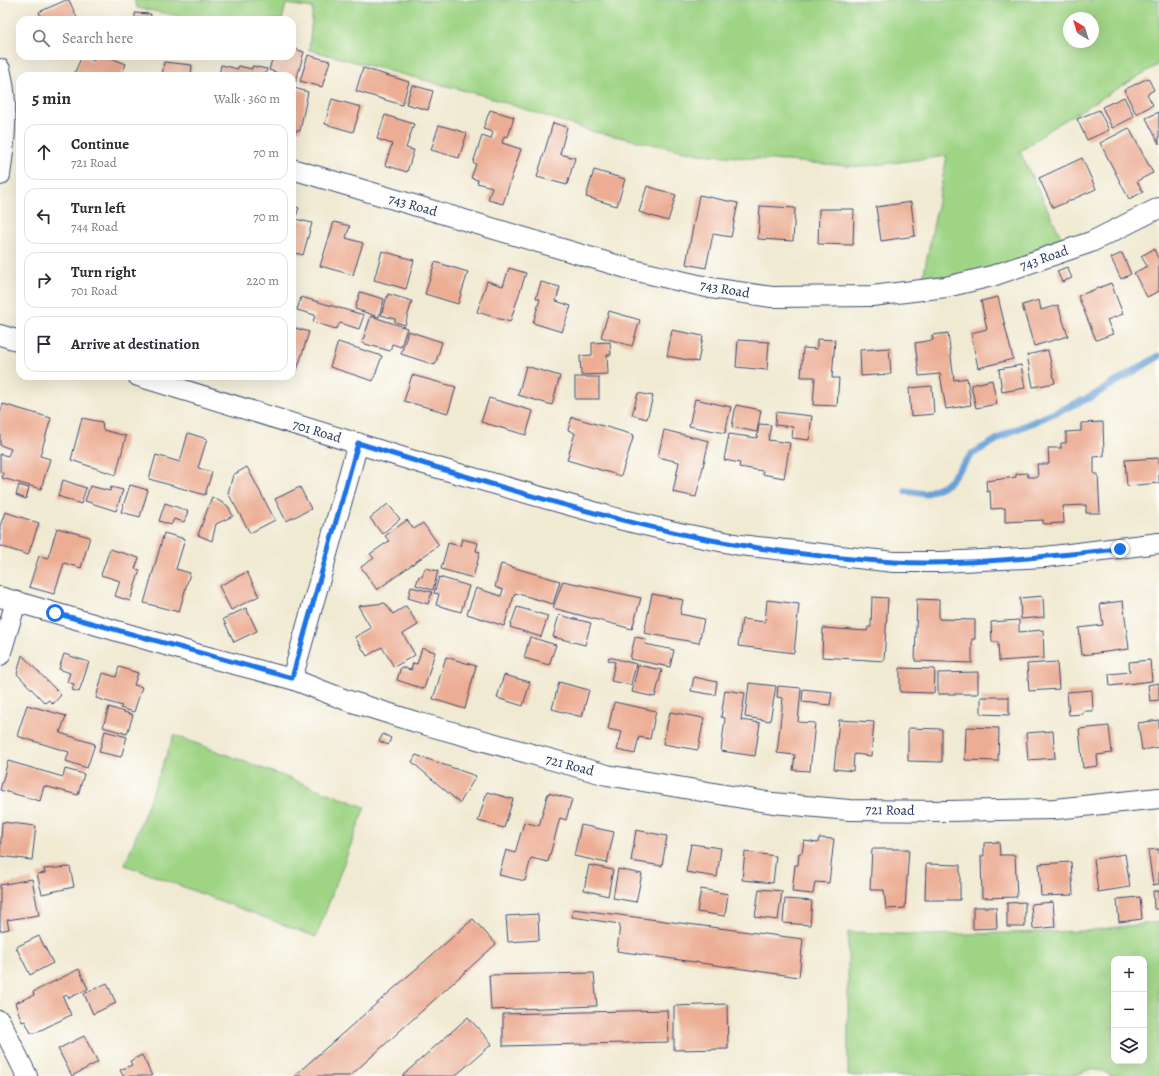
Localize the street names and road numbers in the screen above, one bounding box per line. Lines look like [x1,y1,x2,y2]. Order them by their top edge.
street label: 743 Road [386,189,440,221]
street label: 743 Road [1017,241,1071,275]
street label: 743 Road [699,275,752,303]
street label: 701 Road [290,415,344,448]
street label: 721 Road [544,749,597,781]
street label: 721 Road [865,800,915,820]

